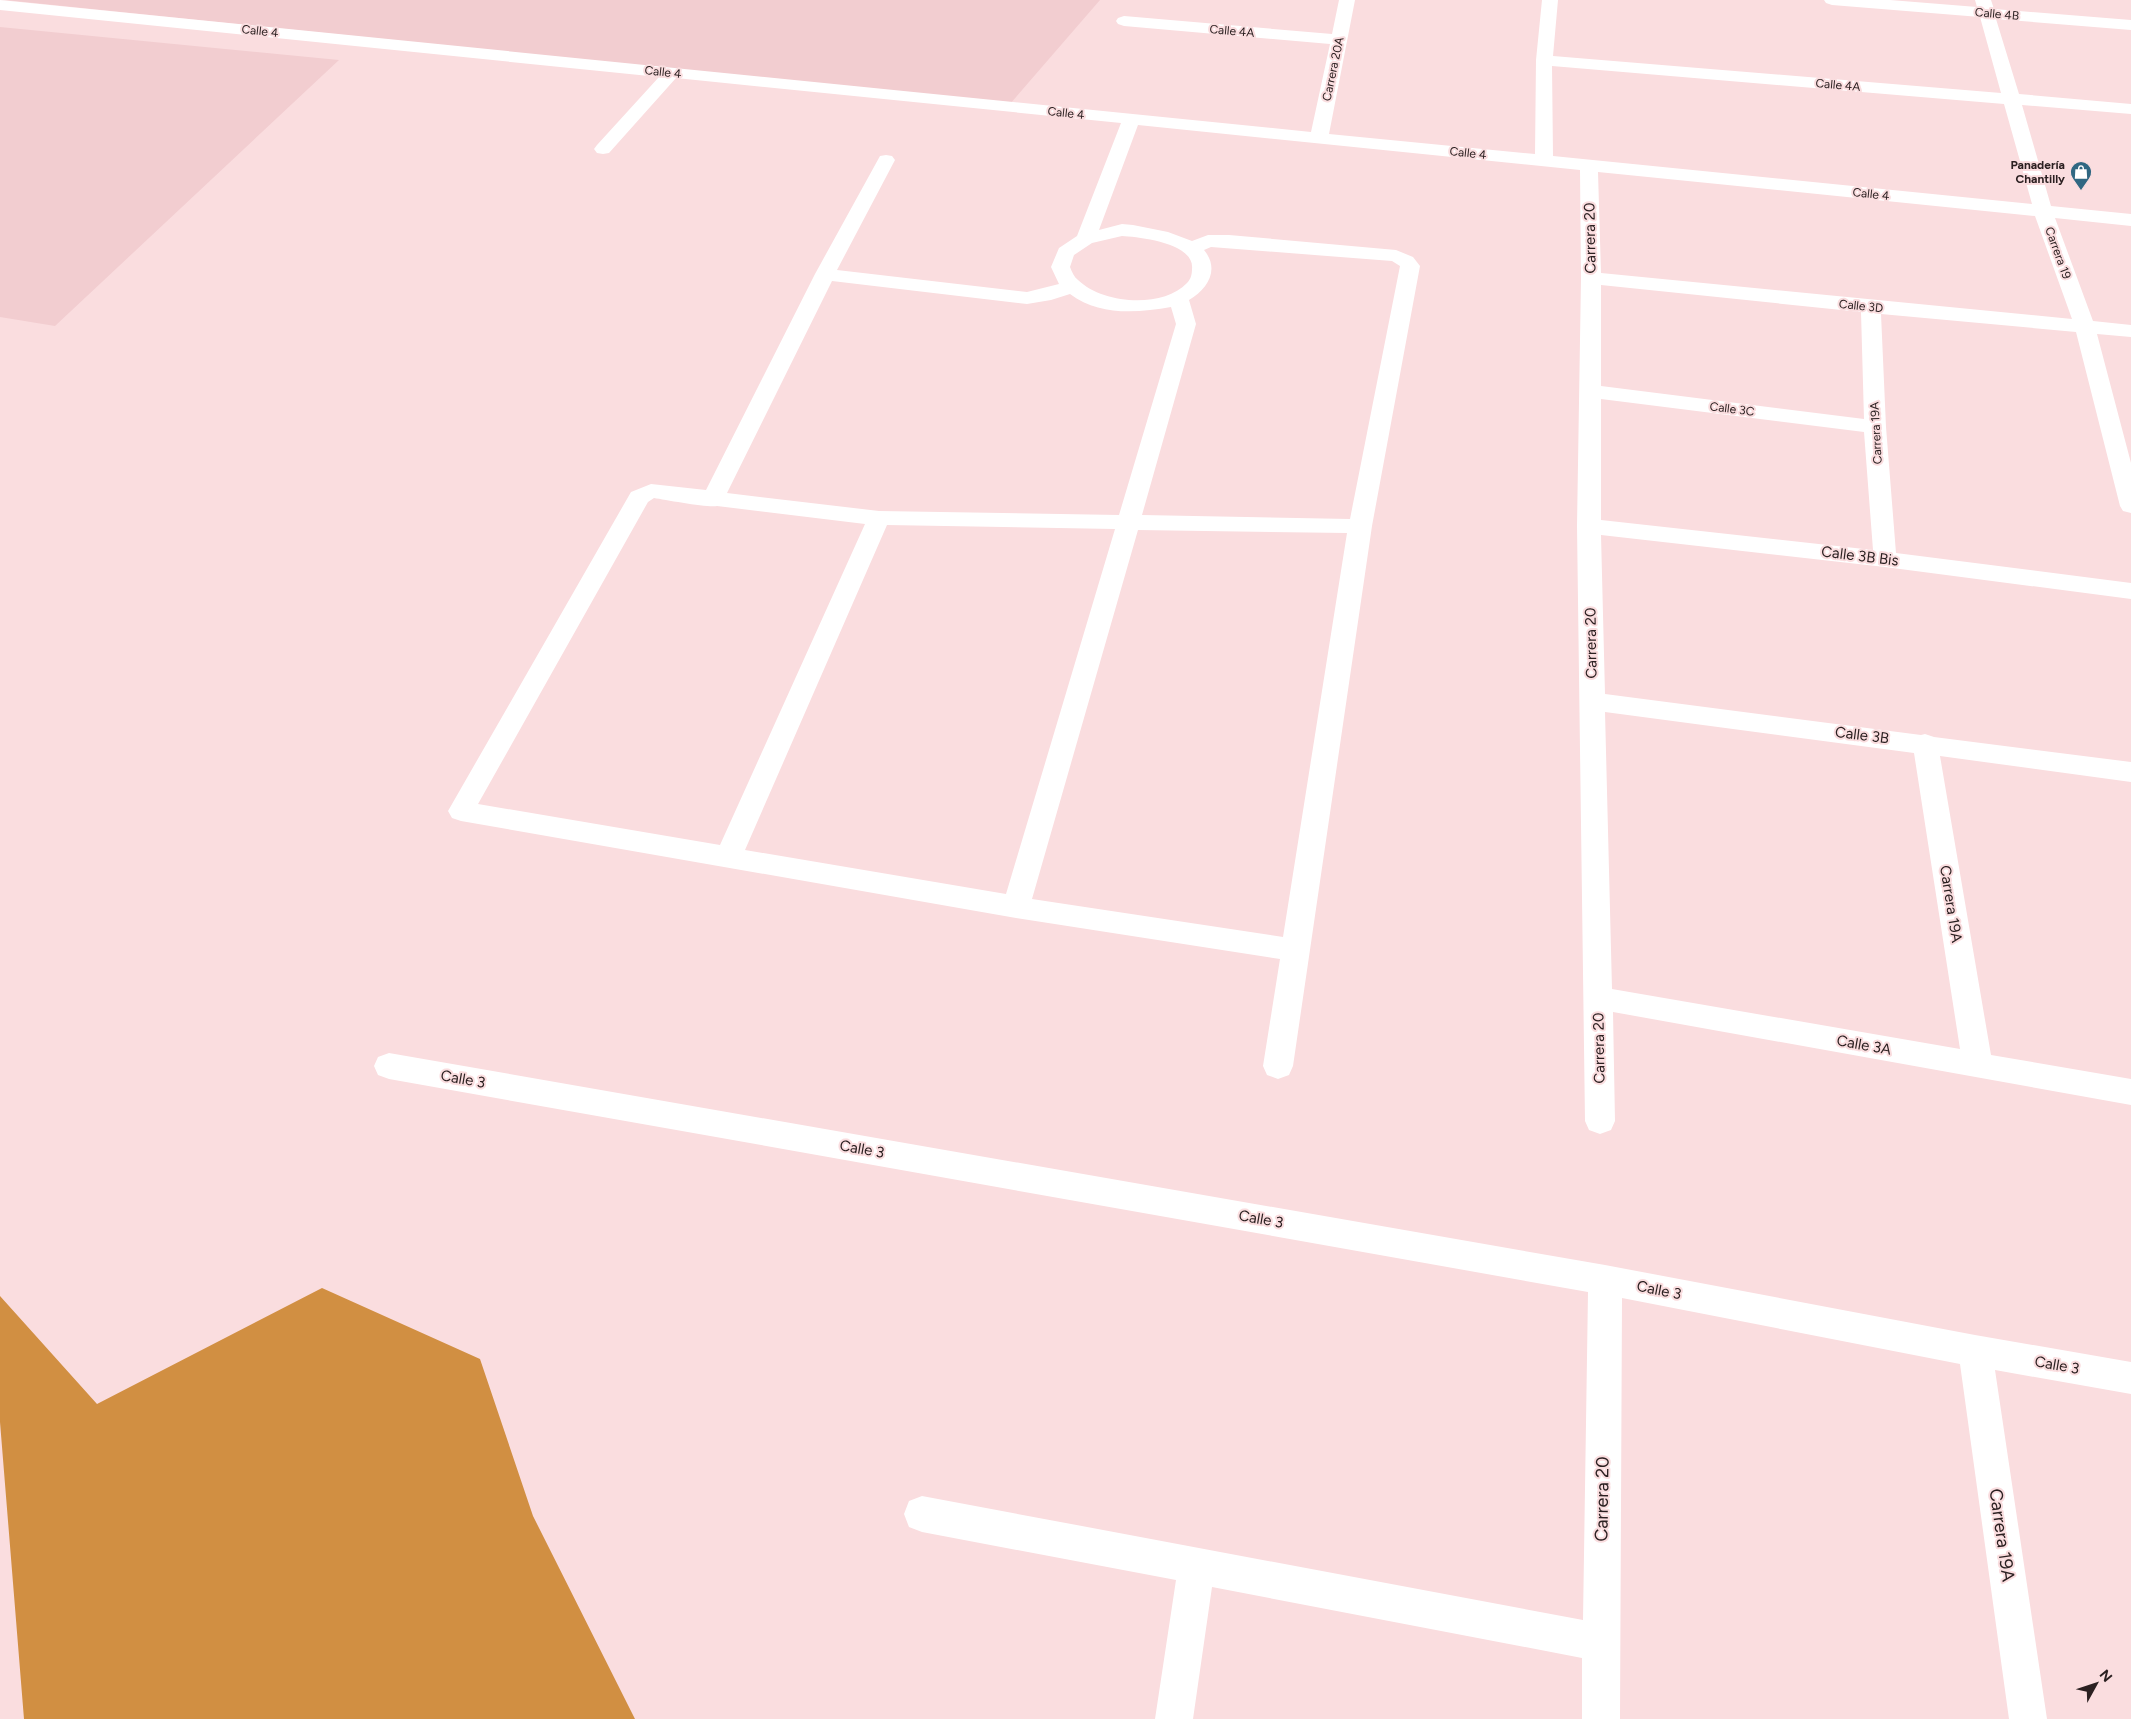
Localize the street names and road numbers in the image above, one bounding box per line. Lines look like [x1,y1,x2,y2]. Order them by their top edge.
street label: Calle 4B [1974,5,2020,23]
street label: Calle 4 [241,22,280,40]
street label: Calle 4A [1209,22,1255,40]
street label: Carrera 20A [1319,36,1347,102]
street label: Calle 4 [644,63,683,81]
street label: Calle 4A [1815,76,1861,94]
street label: Calle 4 [1047,104,1086,122]
street label: Calle 4 [1449,144,1488,162]
street label: Calle 4 [1852,185,1891,203]
street label: Carrera 20 [1580,202,1600,274]
street label: Carrera 19 [2042,225,2074,281]
street label: Calle 3D [1838,297,1884,315]
street label: Calle 3C [1709,399,1755,419]
street label: Carrera 19A [1867,401,1885,465]
street label: Calle 3B Bis [1820,542,1900,570]
street label: Carrera 20 [1581,607,1601,679]
street label: Calle 3B [1834,723,1890,747]
street label: Carrera 19A [1936,864,1966,944]
street label: Carrera 20 [1589,1012,1609,1084]
street label: Calle 3A [1835,1031,1893,1059]
street label: Calle 3 [439,1066,487,1092]
street label: Calle 3 [838,1136,886,1162]
street label: Calle 3 [1237,1206,1285,1232]
street label: Calle 3 [1635,1277,1683,1303]
street label: Calle 3 [2033,1352,2081,1378]
street label: Carrera 20 [1590,1456,1614,1542]
street label: Carrera 19A [1985,1487,2019,1583]

